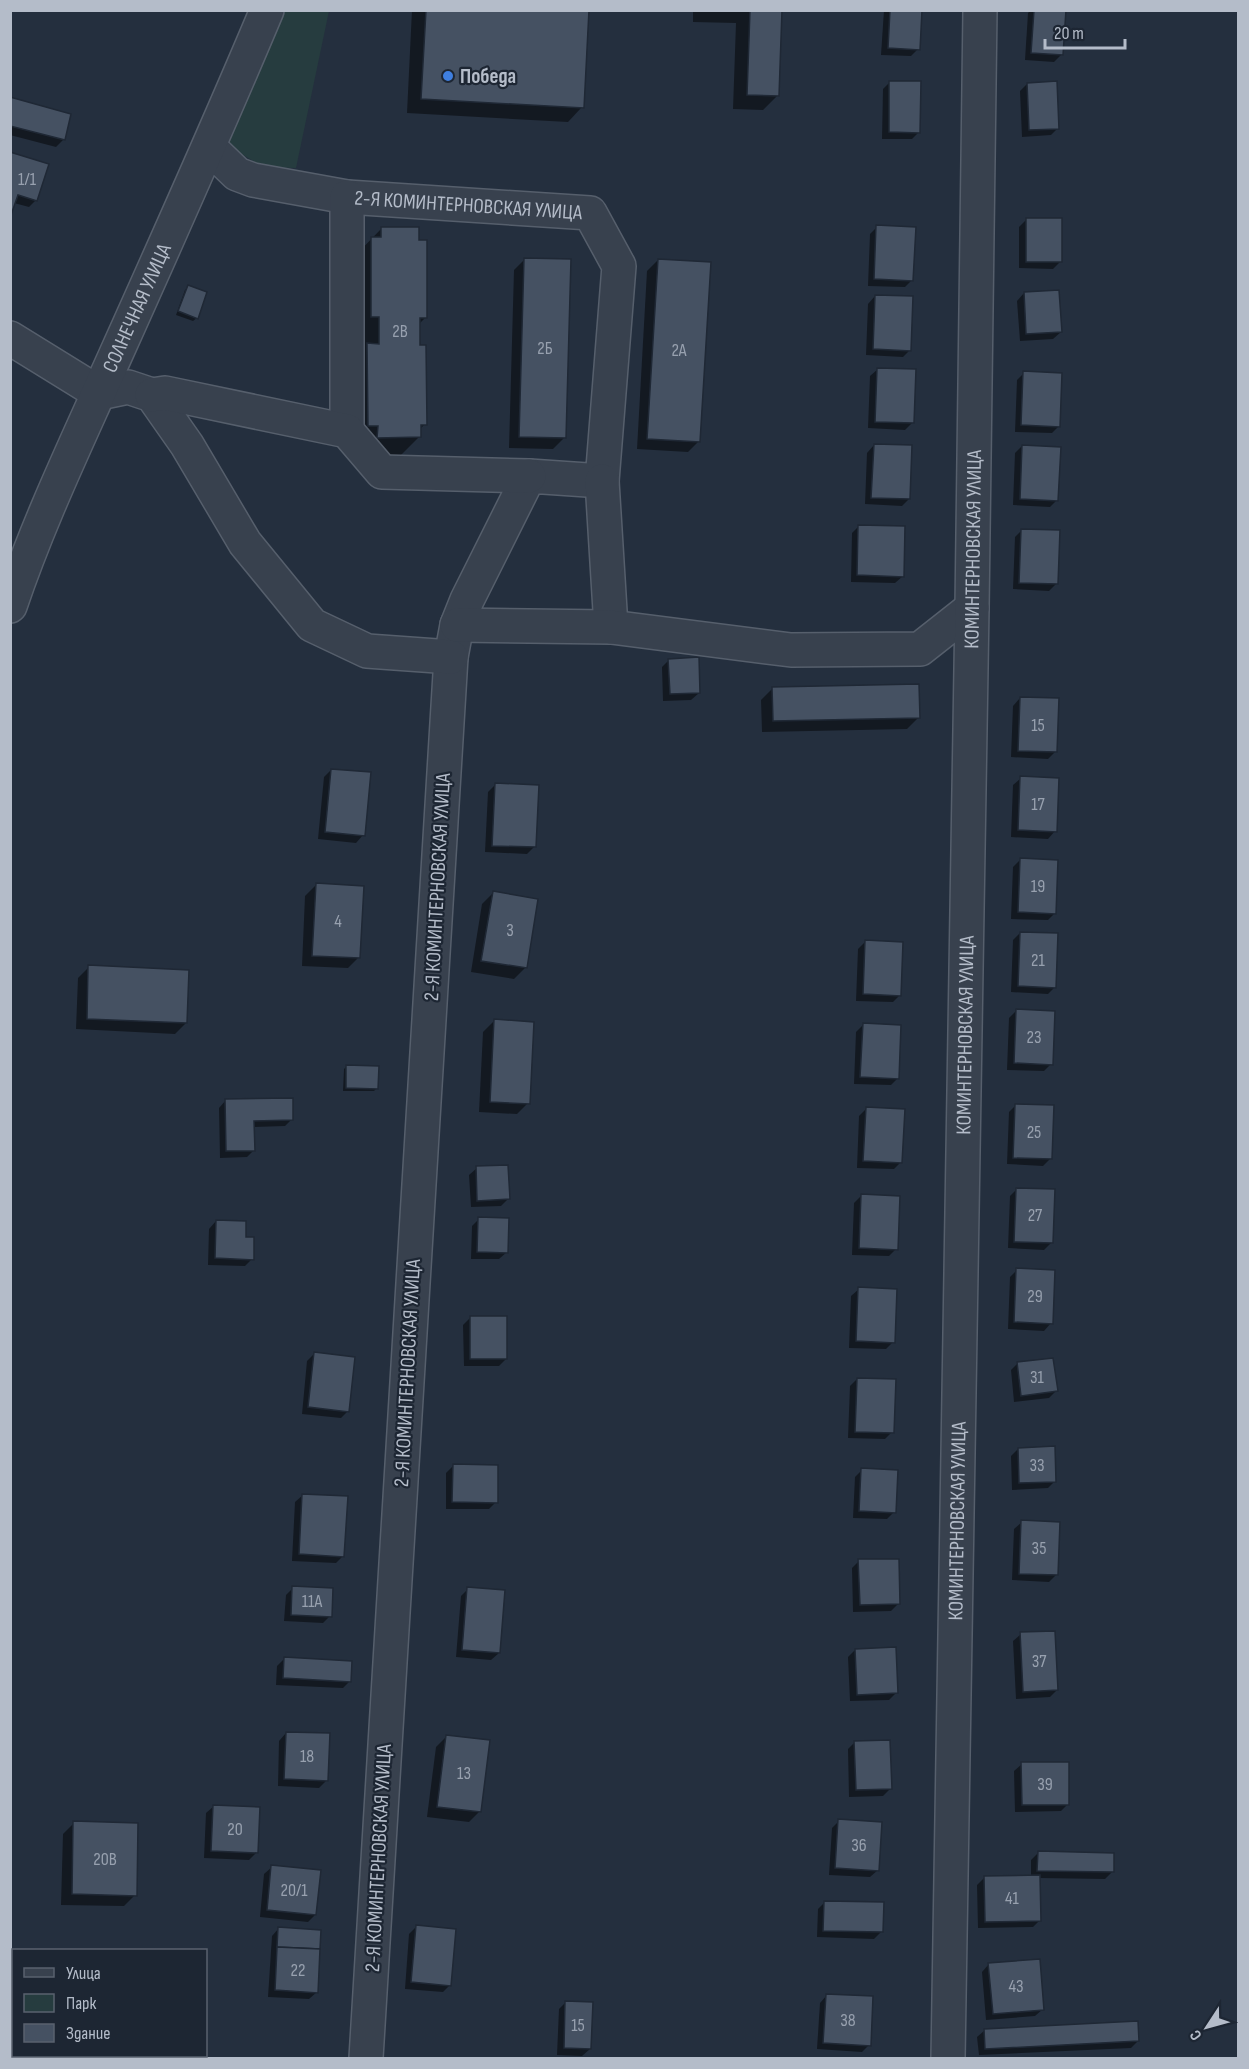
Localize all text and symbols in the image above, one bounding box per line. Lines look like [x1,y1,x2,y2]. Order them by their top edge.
scale bar [1045,12,1124,50]
text: 20 m [1054,23,1084,44]
place label: Победа [460,64,516,89]
marker: Победа [441,69,455,83]
house number: 1/1 [18,169,37,190]
street label: 2-Я КОМИНТЕРНОВСКАЯ УЛИЦА [353,186,584,226]
street label: СОЛНЕЧНАЯ УЛИЦА [97,239,177,376]
house number: 2В [392,321,408,342]
house number: 2Б [537,338,553,359]
house number: 2А [671,340,687,361]
street label: КОМИНТЕРНОВСКАЯ УЛИЦА [959,449,987,649]
house number: 15 [1031,715,1045,736]
street label: 2-Я КОМИНТЕРНОВСКАЯ УЛИЦА [419,771,456,1002]
house number: 17 [1031,794,1046,815]
house number: 19 [1031,876,1045,897]
house number: 4 [334,911,342,932]
house number: 3 [506,920,514,941]
street label: КОМИНТЕРНОВСКАЯ УЛИЦА [951,935,980,1135]
house number: 21 [1031,950,1046,971]
house number: 23 [1027,1027,1042,1048]
house number: 25 [1027,1122,1041,1143]
house number: 27 [1028,1205,1043,1226]
street label: 2-Я КОМИНТЕРНОВСКАЯ УЛИЦА [389,1257,426,1488]
house number: 29 [1027,1286,1043,1307]
house number: 31 [1030,1367,1045,1388]
street label: КОМИНТЕРНОВСКАЯ УЛИЦА [943,1420,972,1621]
house number: 33 [1029,1455,1045,1476]
house number: 35 [1032,1538,1046,1559]
house number: 11А [302,1591,323,1612]
house number: 37 [1032,1651,1047,1672]
street label: 2-Я КОМИНТЕРНОВСКАЯ УЛИЦА [360,1742,397,1973]
house number: 18 [300,1746,314,1767]
house number: 13 [457,1763,471,1784]
house number: 39 [1037,1774,1053,1795]
house number: 20 [227,1819,243,1840]
house number: 36 [851,1835,867,1856]
house number: 20В [93,1849,117,1870]
house number: 20/1 [281,1880,308,1901]
house number: 41 [1005,1888,1020,1909]
legend [12,1949,207,2057]
house number: 22 [291,1960,305,1981]
text: Улица [66,1963,101,1984]
house number: 43 [1008,1976,1024,1997]
text: Парк [66,1993,97,2014]
north arrow [1177,1997,1237,2057]
house number: 38 [840,2010,856,2031]
house number: 15 [571,2015,585,2036]
text: Здание [66,2023,111,2044]
text: С [1186,2026,1206,2044]

